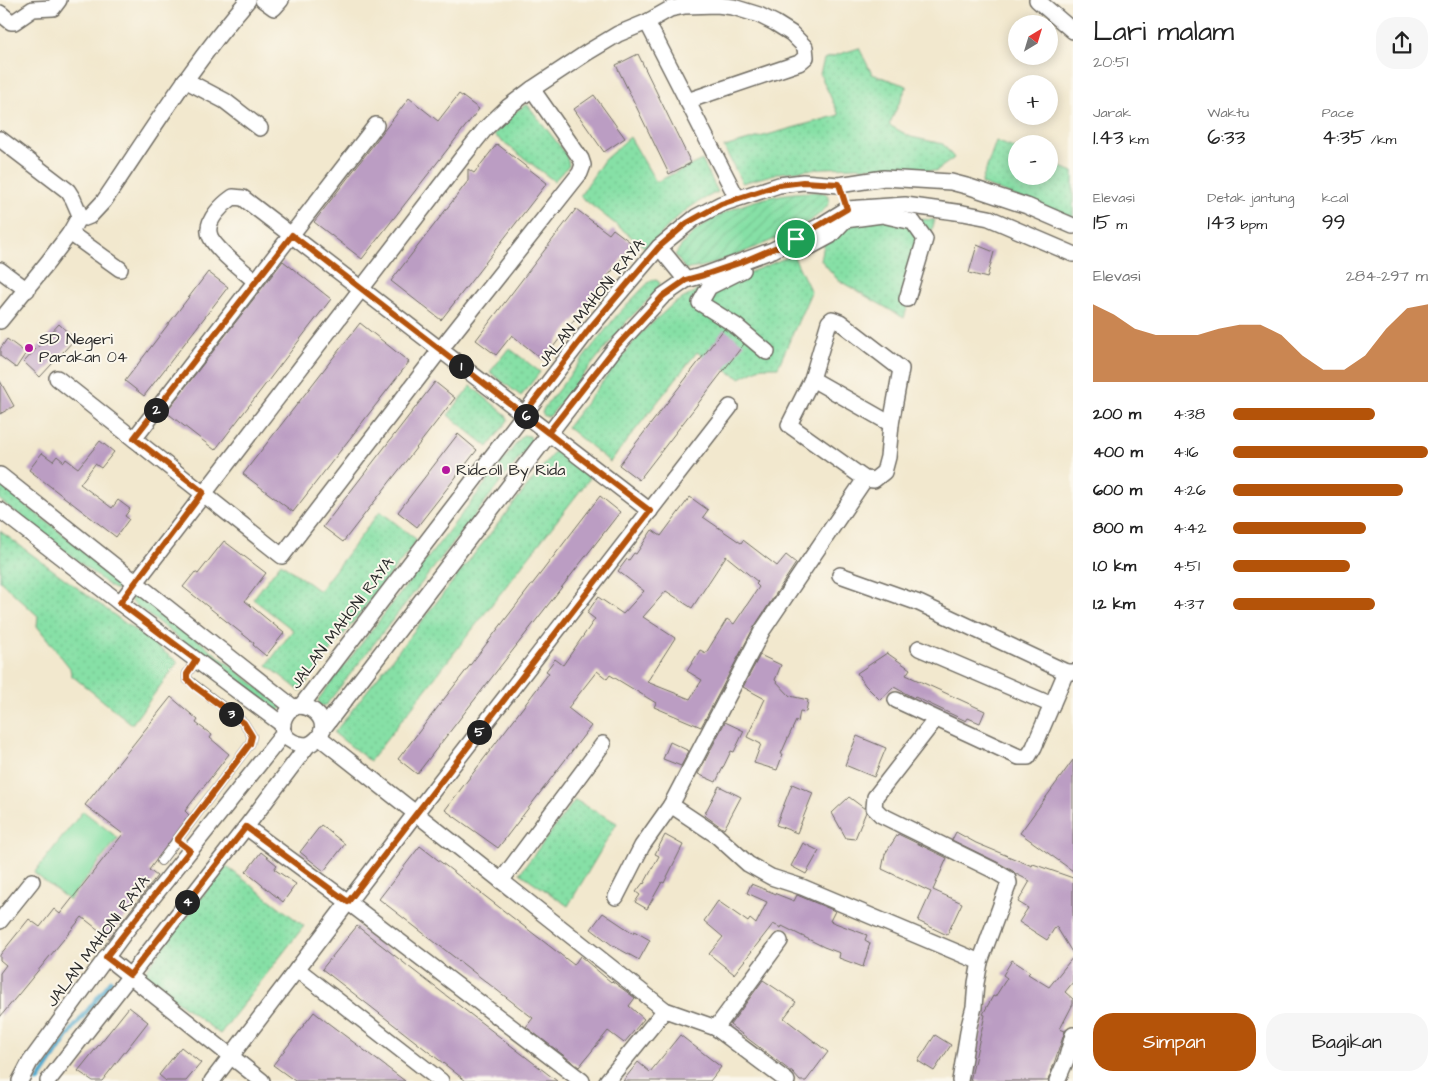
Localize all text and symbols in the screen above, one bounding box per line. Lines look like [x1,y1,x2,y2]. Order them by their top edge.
text: Lari malam [1093,12,1234,51]
north arrow [1008,15,1058,65]
map controls [1008,15,1058,185]
button: share [1376,17,1428,69]
text: 20:51 [1093,51,1128,73]
button: + [1008,75,1058,125]
text: Jarak [1093,103,1131,123]
text: Waktu [1207,103,1249,123]
text: Pace [1322,103,1354,123]
text: 1.43 [1093,123,1124,152]
text: 6:33 [1207,123,1245,152]
text: 4:35 [1322,123,1365,152]
text: km [1124,130,1149,150]
text: /km [1365,130,1397,150]
button: − [1008,135,1058,185]
text: Elevasi [1093,188,1135,208]
text: Detak jantung [1207,188,1295,208]
text: kcal [1322,188,1348,208]
text: 15 [1093,208,1111,237]
text: 143 [1207,208,1235,237]
text: 99 [1322,208,1346,237]
text: m [1111,215,1127,235]
text: bpm [1235,215,1267,235]
pin [775,218,817,260]
icon: arrive [782,225,810,253]
street label: JALAN MAHONI RAYA [532,234,650,372]
text: Elevasi [1093,265,1141,287]
text: 284–297 m [1346,265,1428,287]
place label: SD Negeri Parakan 04 [39,328,128,368]
marker: SD Negeri Parakan 04 [23,342,35,354]
pin: 1 [448,354,474,378]
text: 1 [461,356,462,376]
pin: 2 [144,398,168,422]
text: 2 [152,400,161,420]
text: 200 m [1093,403,1141,425]
text: 4:38 [1173,403,1205,425]
pin: 6 [514,404,538,428]
text: 6 [522,406,531,426]
text: 400 m [1093,441,1143,463]
text: 4:16 [1173,441,1199,463]
place label: Ridcoll By Rida [456,459,565,482]
marker: Ridcoll By Rida [440,464,452,476]
text: 600 m [1093,479,1142,501]
text: 4:26 [1173,479,1206,501]
text: 800 m [1093,517,1142,539]
text: 4:42 [1173,517,1207,539]
street label: JALAN MAHONI RAYA [285,553,399,693]
text: 1.0 km [1093,555,1136,577]
text: 4:51 [1173,555,1200,577]
text: 1.2 km [1093,593,1135,615]
text: 4:37 [1173,593,1205,615]
pin: 3 [218,702,244,726]
text: 3 [228,704,235,724]
pin: 5 [466,720,492,744]
text: 5 [475,722,484,742]
street label: JALAN MAHONI RAYA [41,871,155,1011]
pin: 4 [174,890,200,914]
text: 4 [183,892,192,912]
button: Simpan [1093,1013,1256,1071]
button: Bagikan [1266,1013,1428,1071]

